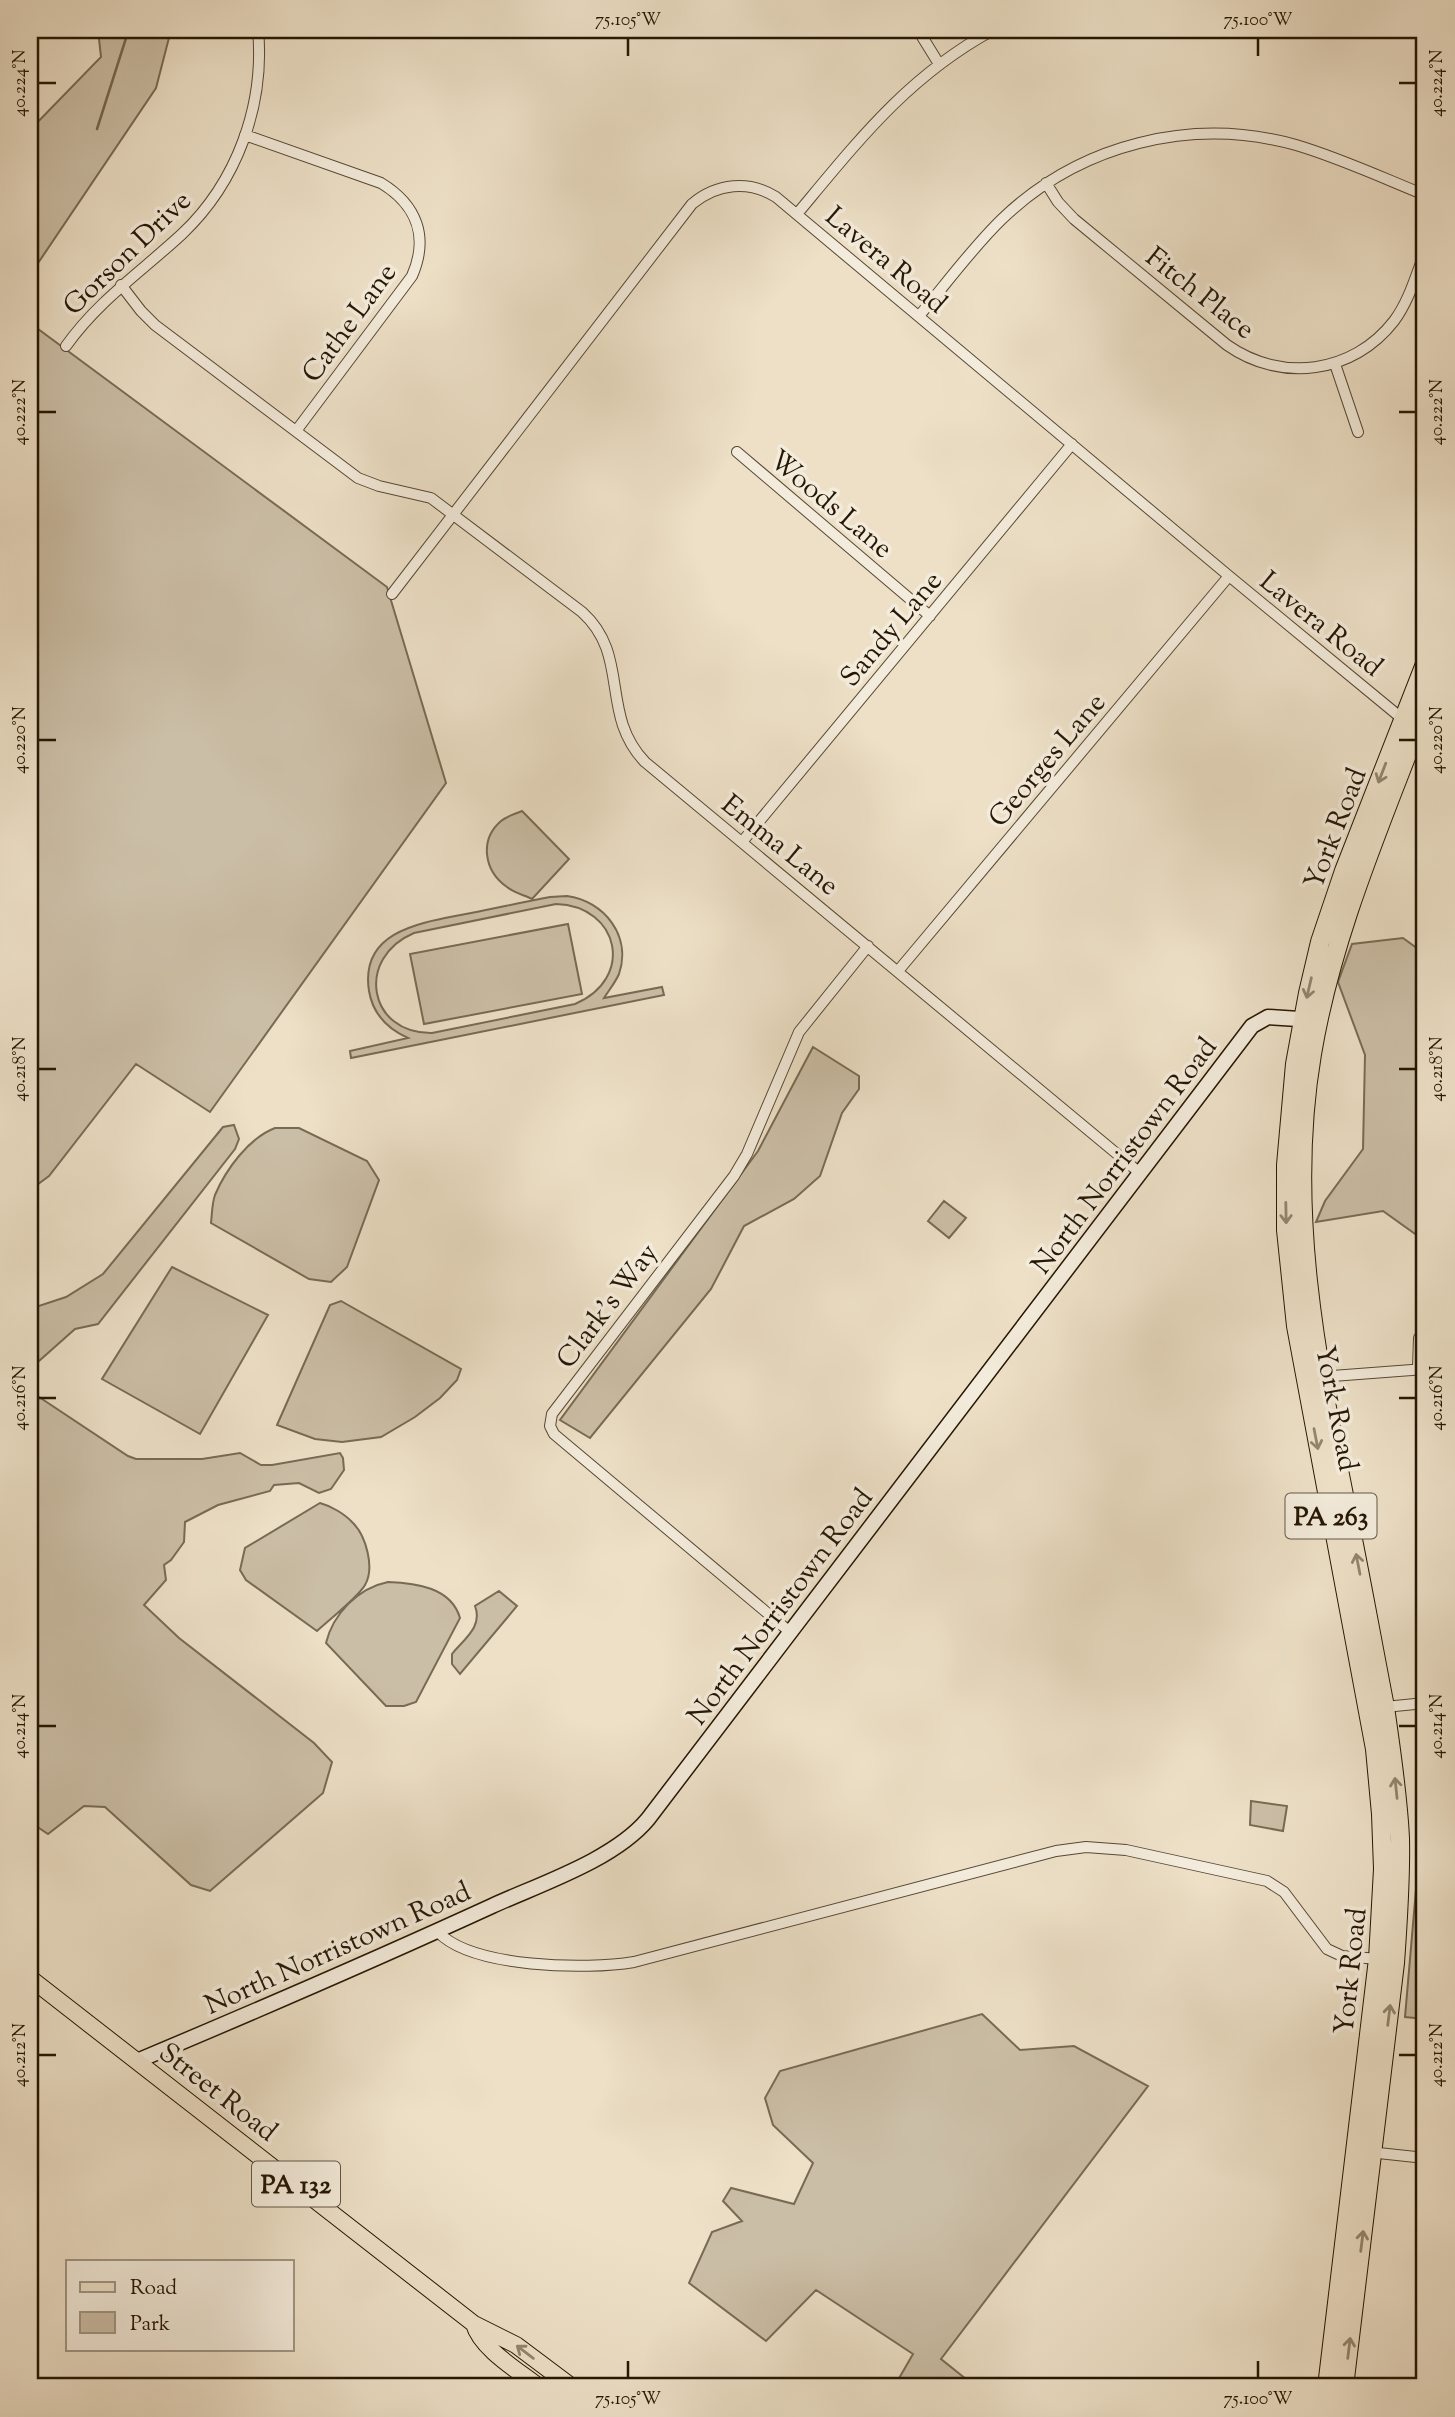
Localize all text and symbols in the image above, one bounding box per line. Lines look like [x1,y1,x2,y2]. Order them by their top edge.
text: 75.105°W [595,8,661,34]
text: 75.100°W [1224,8,1293,34]
text: 40.224°N [8,49,34,117]
text: 40.224°N [1425,49,1451,117]
street label: Gorson Drive [55,182,201,326]
street label: Lavera Road [815,198,955,324]
street label: Fitch Place [1136,239,1262,350]
street label: Cathe Lane [293,256,407,392]
text: 40.222°N [8,379,34,445]
text: 40.222°N [1425,379,1451,445]
street label: Woods Lane [759,441,901,569]
street label: Sandy Lane [832,563,953,697]
street label: Lavera Road [1250,563,1391,688]
street label: Georges Lane [980,685,1116,837]
text: 40.220°N [8,706,34,774]
text: 40.220°N [1425,706,1451,774]
one-way arrow [1375,761,1388,783]
street label: York Road [1295,762,1378,896]
street label: Emma Lane [712,786,847,906]
one-way arrow [1302,976,1315,999]
street label: North Norristown Road [1023,1030,1228,1284]
text: 40.218°N [8,1036,34,1102]
text: 40.218°N [1425,1036,1451,1102]
one-way arrow [1279,1202,1293,1225]
street label: Clark's Way [548,1236,669,1378]
street label: York Road [1303,1342,1367,1475]
text: 40.216°N [8,1366,34,1431]
text: 40.216°N [1425,1366,1451,1431]
one-way arrow [1310,1427,1324,1450]
street label: North Norristown Road [679,1481,884,1735]
road number: PA 263 [1286,1494,1376,1539]
one-way arrow [1351,1553,1364,1576]
text: 40.214°N [8,1694,34,1758]
text: 40.214°N [1425,1694,1451,1758]
one-way arrow [1389,1777,1402,1800]
street label: North Norristown Road [199,1873,478,2026]
street label: York Road [1325,1906,1379,2037]
one-way arrow [1382,2004,1395,2027]
text: 40.212°N [8,2023,34,2087]
text: 40.212°N [1425,2023,1451,2087]
street label: Street Road [149,2034,285,2153]
road number: PA 132 [252,2162,340,2206]
one-way arrow [1355,2230,1368,2253]
legend [66,2260,294,2350]
text: Road [130,2274,177,2304]
text: Park [130,2310,171,2340]
one-way arrow [1342,2337,1355,2360]
one-way arrow [517,2344,535,2359]
text: 75.105°W [595,2387,661,2413]
text: 75.100°W [1224,2387,1293,2413]

